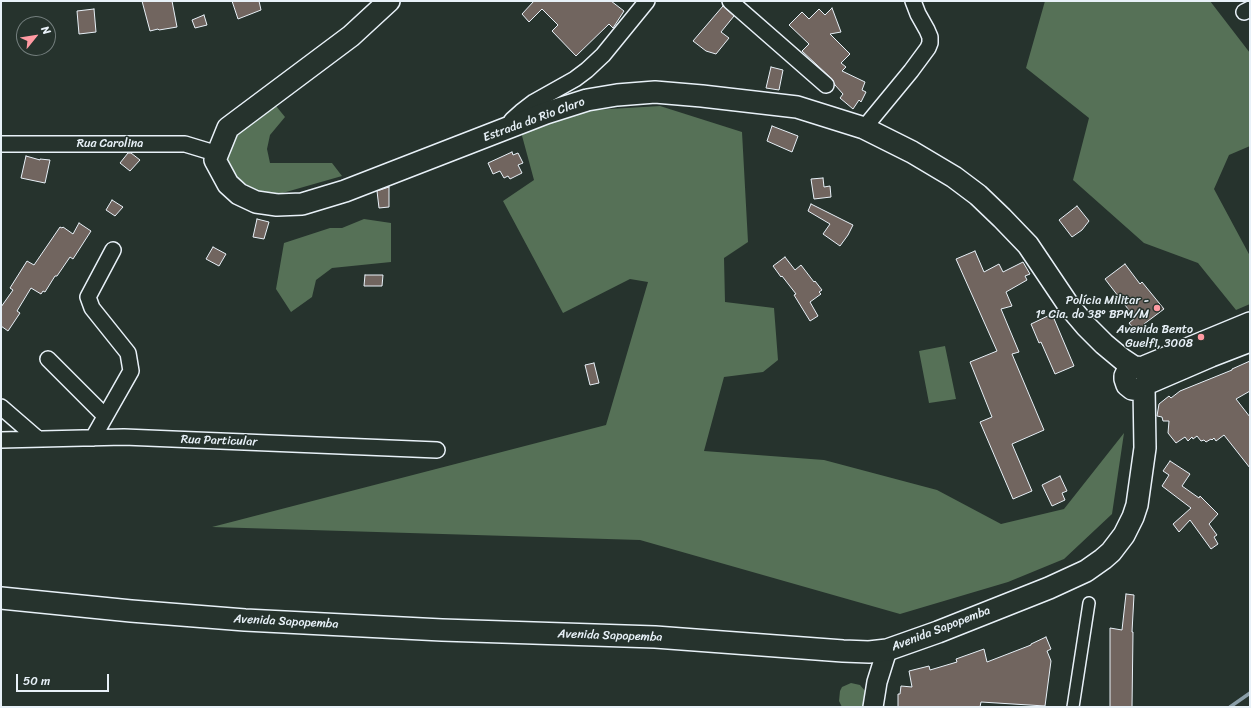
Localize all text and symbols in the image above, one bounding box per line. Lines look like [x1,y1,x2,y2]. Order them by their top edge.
north arrow [16,16,56,56]
text: N [36,22,56,38]
street label: Estrada do Rio Claro [481,95,587,145]
street label: Rua Carolina [77,137,143,151]
place label: Polícia Militar - 1ª Cia. do 38º BPM/M [1036,294,1149,322]
marker: Polícia Militar - 1ª Cia. do 38º BPM/M [1152,303,1162,313]
place label: Avenida Bento Guelfi, 3008 [1117,323,1193,351]
marker: Avenida Bento Guelfi, 3008 [1196,332,1206,342]
street label: Rua Particular [181,432,257,450]
street label: Avenida Sapopemba [889,603,993,655]
street label: Avenida Sapopemba [233,612,339,632]
street label: Avenida Sapopemba [557,627,663,645]
scale bar [18,666,111,692]
text: 50 m [23,670,50,692]

